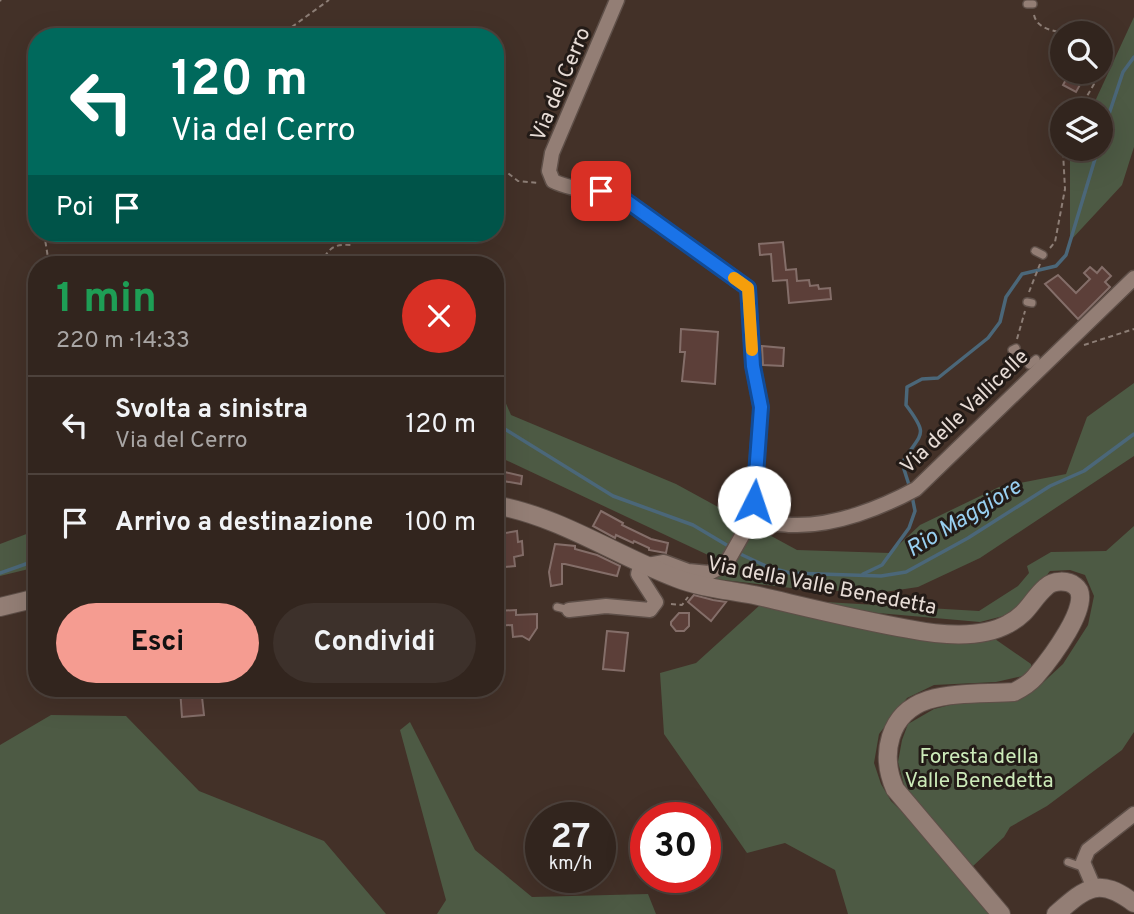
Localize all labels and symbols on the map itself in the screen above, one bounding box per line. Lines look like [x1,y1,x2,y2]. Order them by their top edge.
street label: Via del Cerro [525,24,597,146]
pin [571,161,631,221]
street label: Via delle Vallicelle [895,344,1035,480]
position arrow [717,465,791,539]
water label: Rio Maggiore [901,473,1028,565]
street label: Via della Valle Benedetta [705,551,939,622]
park label: Foresta della Valle Benedetta [904,744,1054,795]
speed limit sign: 30 [630,802,721,893]

